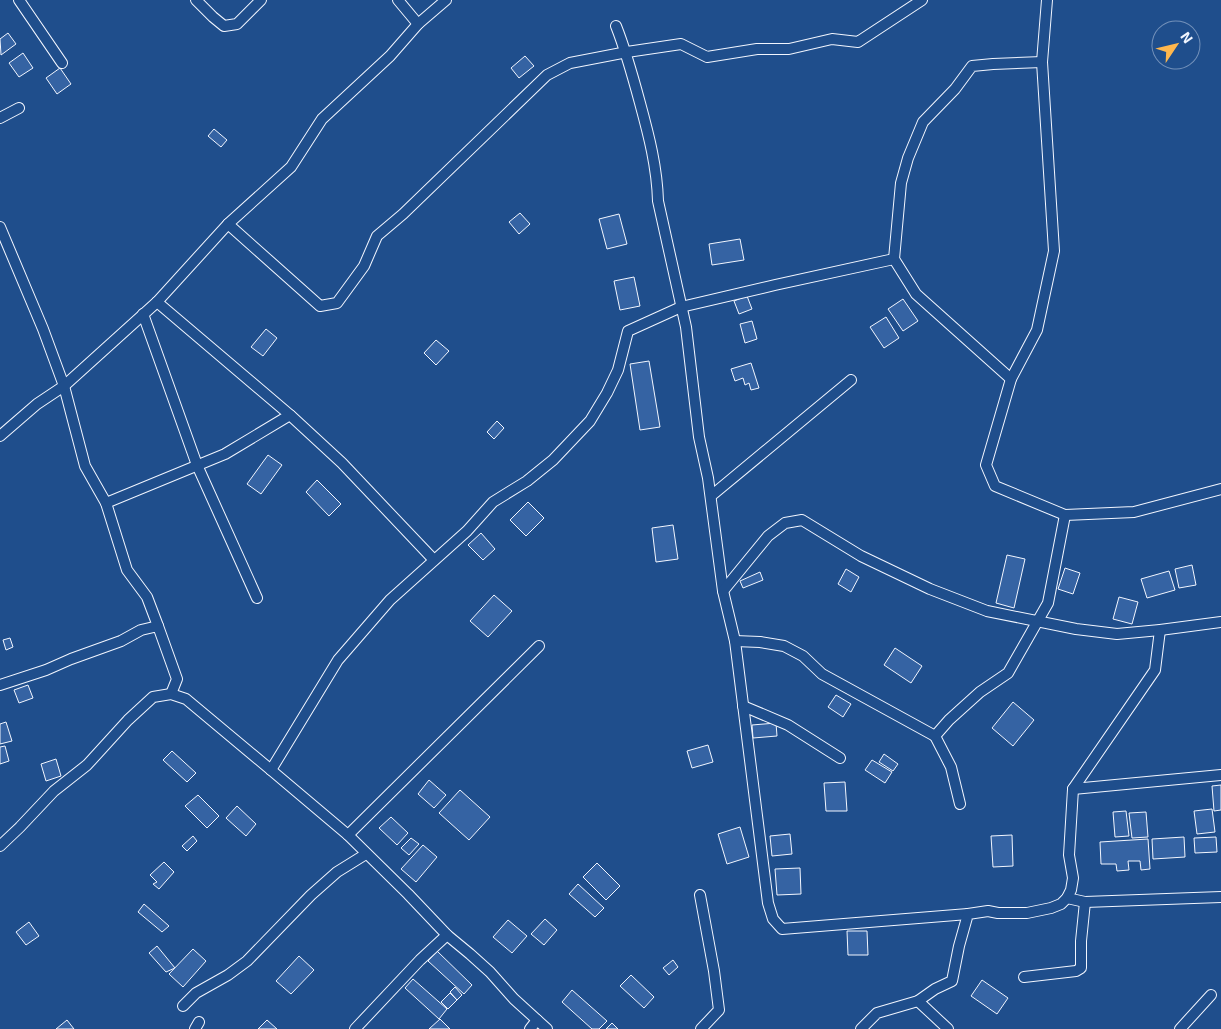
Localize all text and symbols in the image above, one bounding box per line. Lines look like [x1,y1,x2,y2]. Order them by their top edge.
north arrow [1151,20,1201,70]
text: N [1177,28,1197,46]

